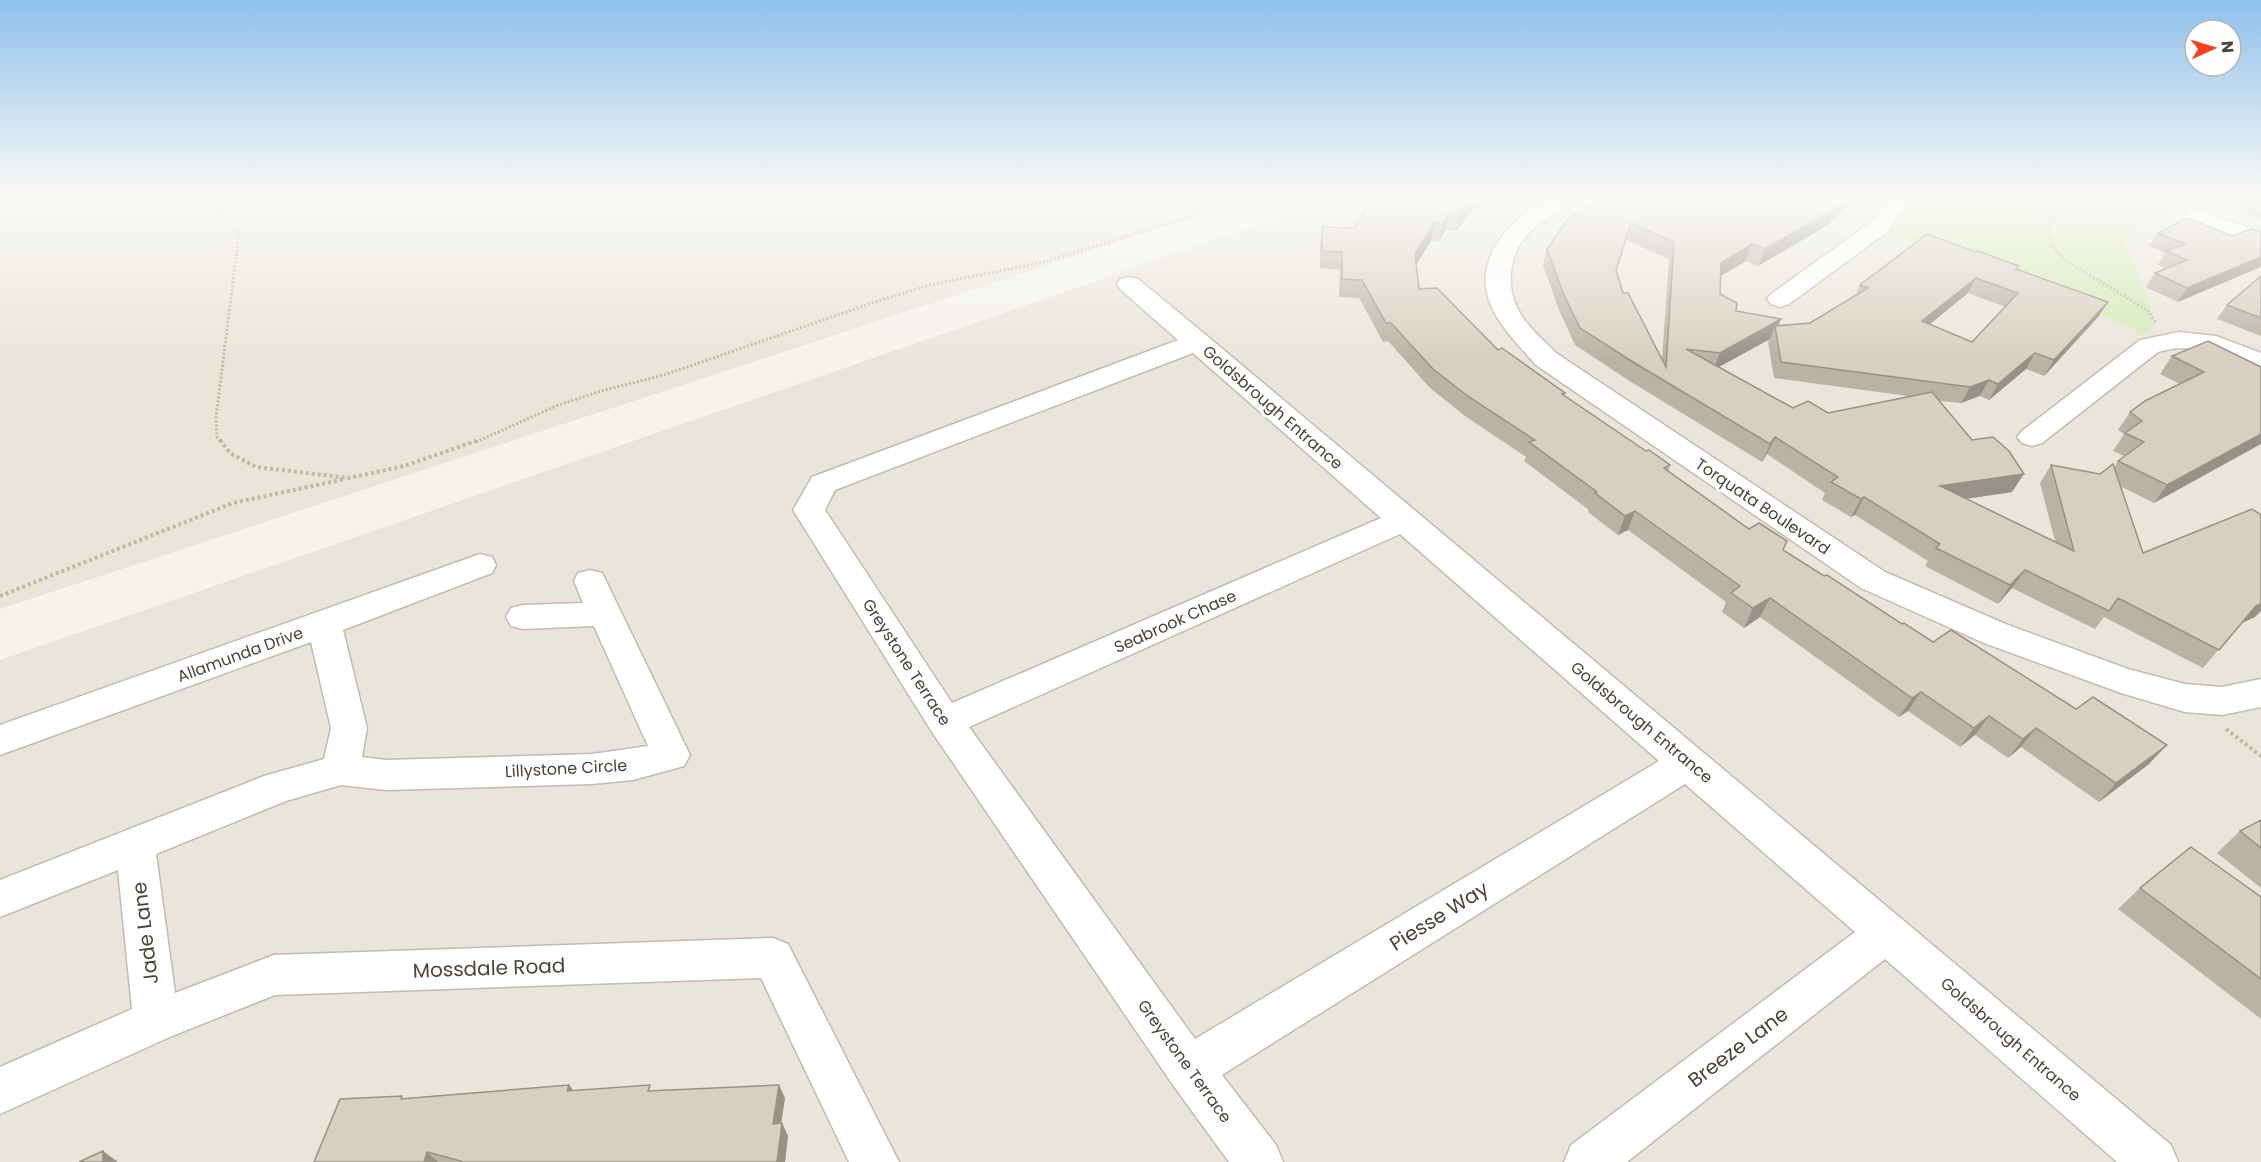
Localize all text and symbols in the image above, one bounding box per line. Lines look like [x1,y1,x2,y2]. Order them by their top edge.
north arrow [2183,18,2243,78]
text: N [2216,40,2239,54]
street label: Goldsbrough Entrance [1197,340,1348,475]
street label: Torquata Boulevard [1691,453,1835,560]
street label: Seabrook Chase [1110,584,1240,659]
street label: Greystone Terrace [857,594,956,730]
street label: Allamunda Drive [174,621,306,688]
street label: Goldsbrough Entrance [1566,656,1718,789]
street label: Lillystone Circle [504,754,628,783]
street label: Piesse Way [1384,874,1494,958]
street label: Jade Lane [125,880,165,986]
street label: Mossdale Road [412,951,566,985]
street label: Goldsbrough Entrance [1935,972,2086,1107]
street label: Greystone Terrace [1132,995,1237,1128]
street label: Breeze Lane [1682,1000,1794,1094]

